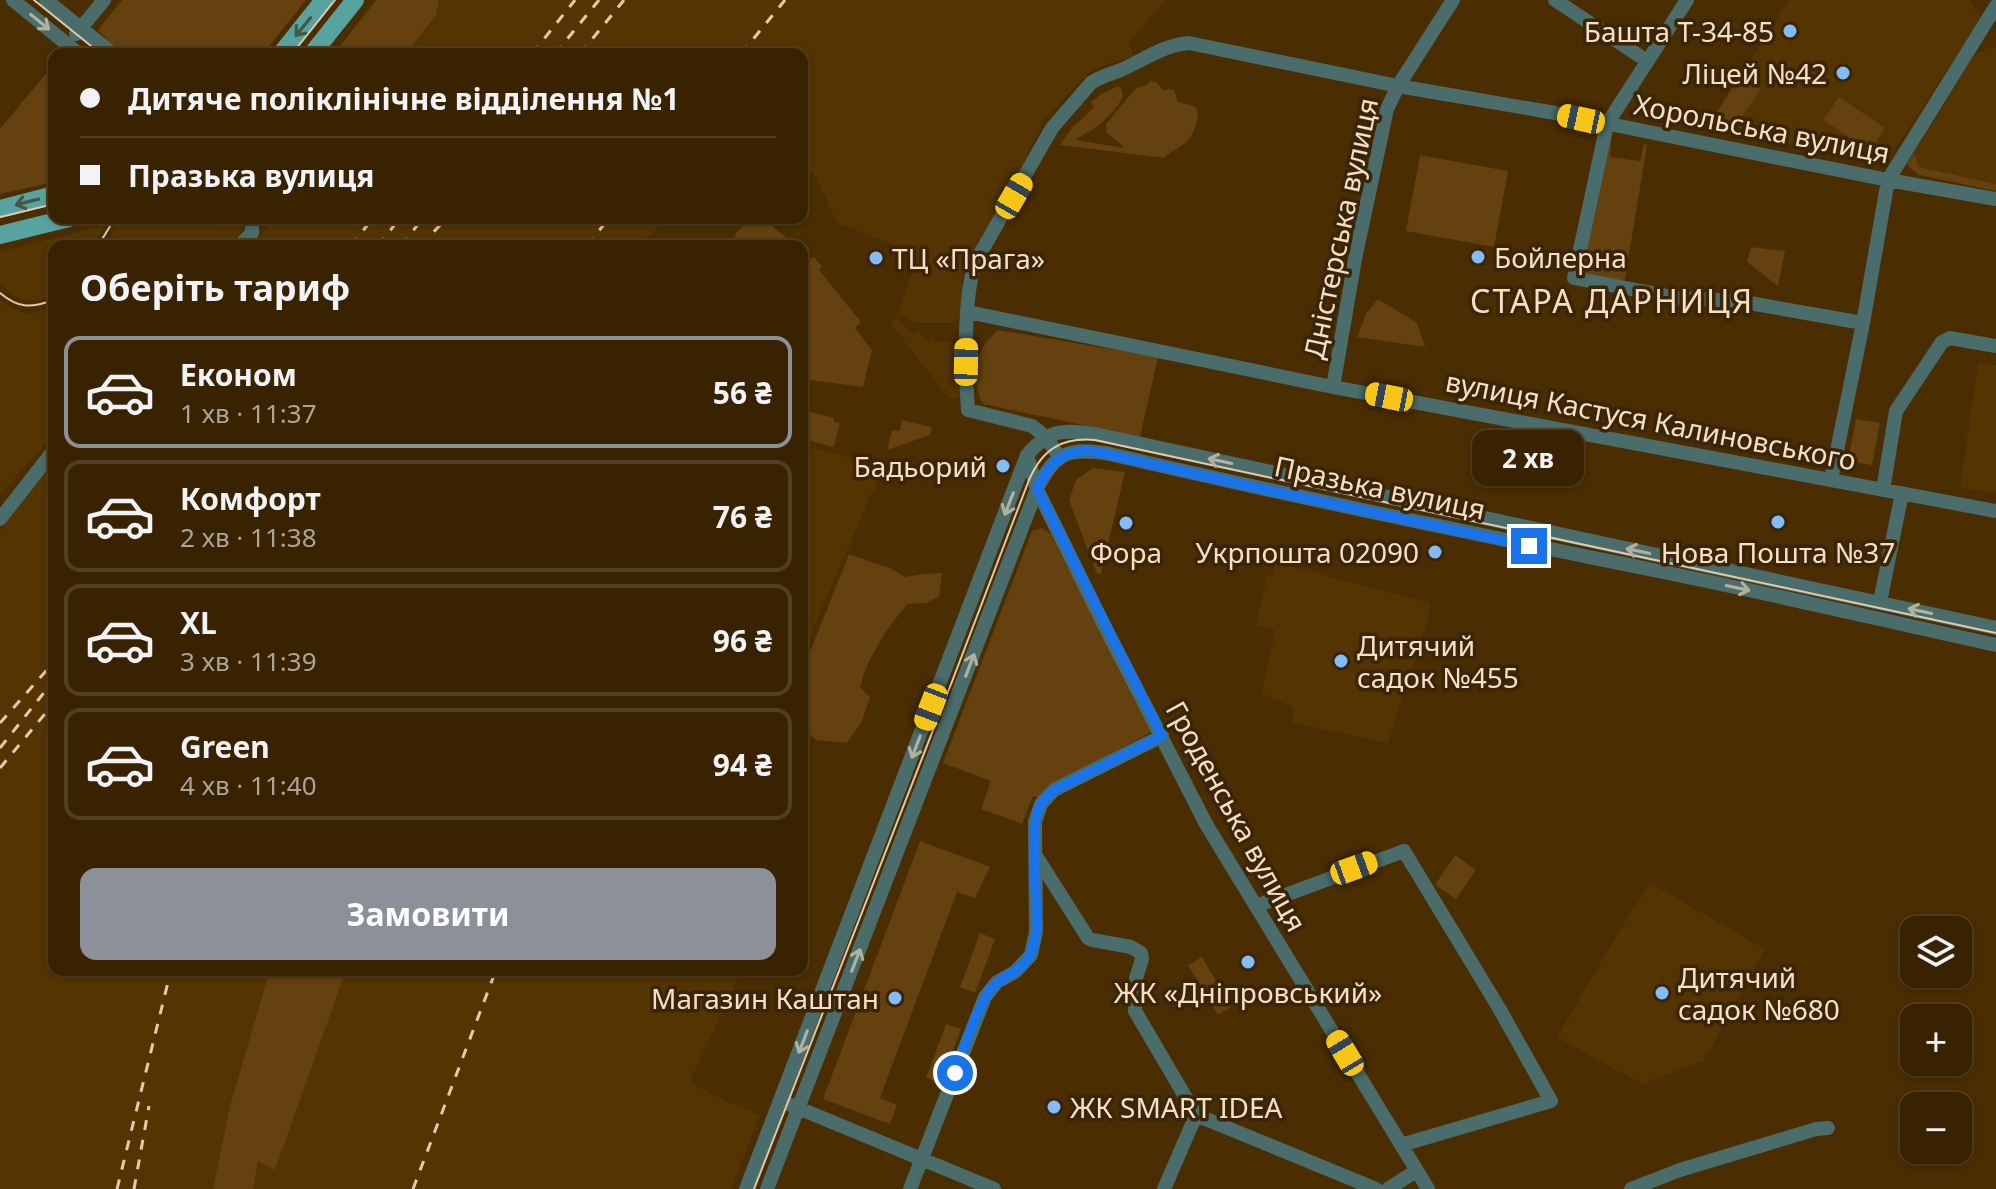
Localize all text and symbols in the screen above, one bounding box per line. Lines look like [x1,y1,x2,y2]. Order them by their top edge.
place label: Башта Т-34-85 [1584,12,1774,50]
one-way arrow [29,13,50,31]
one-way arrow [294,16,311,37]
marker: Башта Т-34-85 [1781,22,1799,40]
place label: Ліцей №42 [1682,54,1827,92]
marker: Ліцей №42 [1834,64,1852,82]
text: Дитяче поліклінічне відділення №1 [128,78,679,119]
street label: Хорольська вулиця [1631,85,1893,171]
street label: Дністерська вулиця [1294,94,1386,362]
car [1555,102,1607,136]
text: Празька вулиця [128,155,374,196]
car [992,169,1036,223]
one-way arrow [15,195,40,210]
place label: Бойлерна [1494,238,1627,276]
place label: ТЦ «Прага» [892,239,1045,277]
marker: Бойлерна [1469,248,1487,266]
marker: ТЦ «Прага» [867,249,885,267]
text: Оберіть тариф [80,263,350,312]
district label: СТАРА ДАРНИЦЯ [1470,279,1754,322]
car [954,338,978,386]
text: Економ [180,354,297,395]
icon: car [84,356,156,428]
street label: вулиця Кастуся Калиновського [1442,362,1860,478]
text: 56 ₴ [713,372,772,413]
car [1363,381,1415,413]
text: 1 хв · 11:37 [180,395,317,431]
callout: 2 хв [1473,430,1585,486]
text: 2 хв [1502,440,1554,476]
street label: Празька вулиця [1271,446,1489,528]
place label: Бадьорий [854,447,987,485]
one-way arrow [1207,453,1233,468]
marker: Бадьорий [994,457,1012,475]
text: Комфорт [180,478,321,519]
icon: car [84,480,156,552]
one-way arrow [1001,491,1015,516]
text: 76 ₴ [713,496,772,537]
marker: Нова Пошта №37 [1769,513,1787,531]
marker: Фора [1117,514,1135,532]
text: 2 хв · 11:38 [180,519,317,555]
route end [1511,528,1547,564]
place label: Фора [1090,533,1162,571]
place label: Укрпошта 02090 [1196,533,1419,571]
place label: Нова Пошта №37 [1661,533,1895,571]
marker: Укрпошта 02090 [1426,543,1444,561]
one-way arrow [1626,543,1651,558]
one-way arrow [1724,581,1750,596]
text: XL [180,602,217,643]
one-way arrow [1907,603,1933,618]
icon: car [84,604,156,676]
text: 96 ₴ [713,620,772,661]
place label: Дитячий садок №455 [1357,626,1519,696]
text: 3 хв · 11:39 [180,643,317,679]
marker: Дитячий садок №455 [1332,652,1350,670]
one-way arrow [964,653,978,678]
car [911,680,951,734]
street label: Гроденська вулиця [1158,694,1316,938]
text: Green [180,726,270,767]
icon: car [84,728,156,800]
one-way arrow [908,734,922,759]
text: 94 ₴ [713,744,772,785]
text: 4 хв · 11:40 [180,767,317,803]
car [1327,849,1381,887]
button: Замовити [80,868,776,960]
map controls [1900,916,1972,1164]
button: layers [1900,916,1972,988]
one-way arrow [850,948,864,972]
marker: ЖК «Дніпровський» [1239,953,1257,971]
place label: Дитячий садок №680 [1678,958,1840,1028]
place label: ЖК «Дніпровський» [1114,973,1382,1011]
place label: Магазин Каштан [651,979,879,1017]
marker: Дитячий садок №680 [1653,984,1671,1002]
marker: Магазин Каштан [886,989,904,1007]
button: + [1900,1004,1972,1076]
car [1322,1026,1368,1080]
one-way arrow [795,1029,809,1054]
route start [937,1055,973,1091]
place label: ЖК SMART IDEA [1070,1088,1283,1126]
button: − [1900,1092,1972,1164]
marker: ЖК SMART IDEA [1045,1098,1063,1116]

